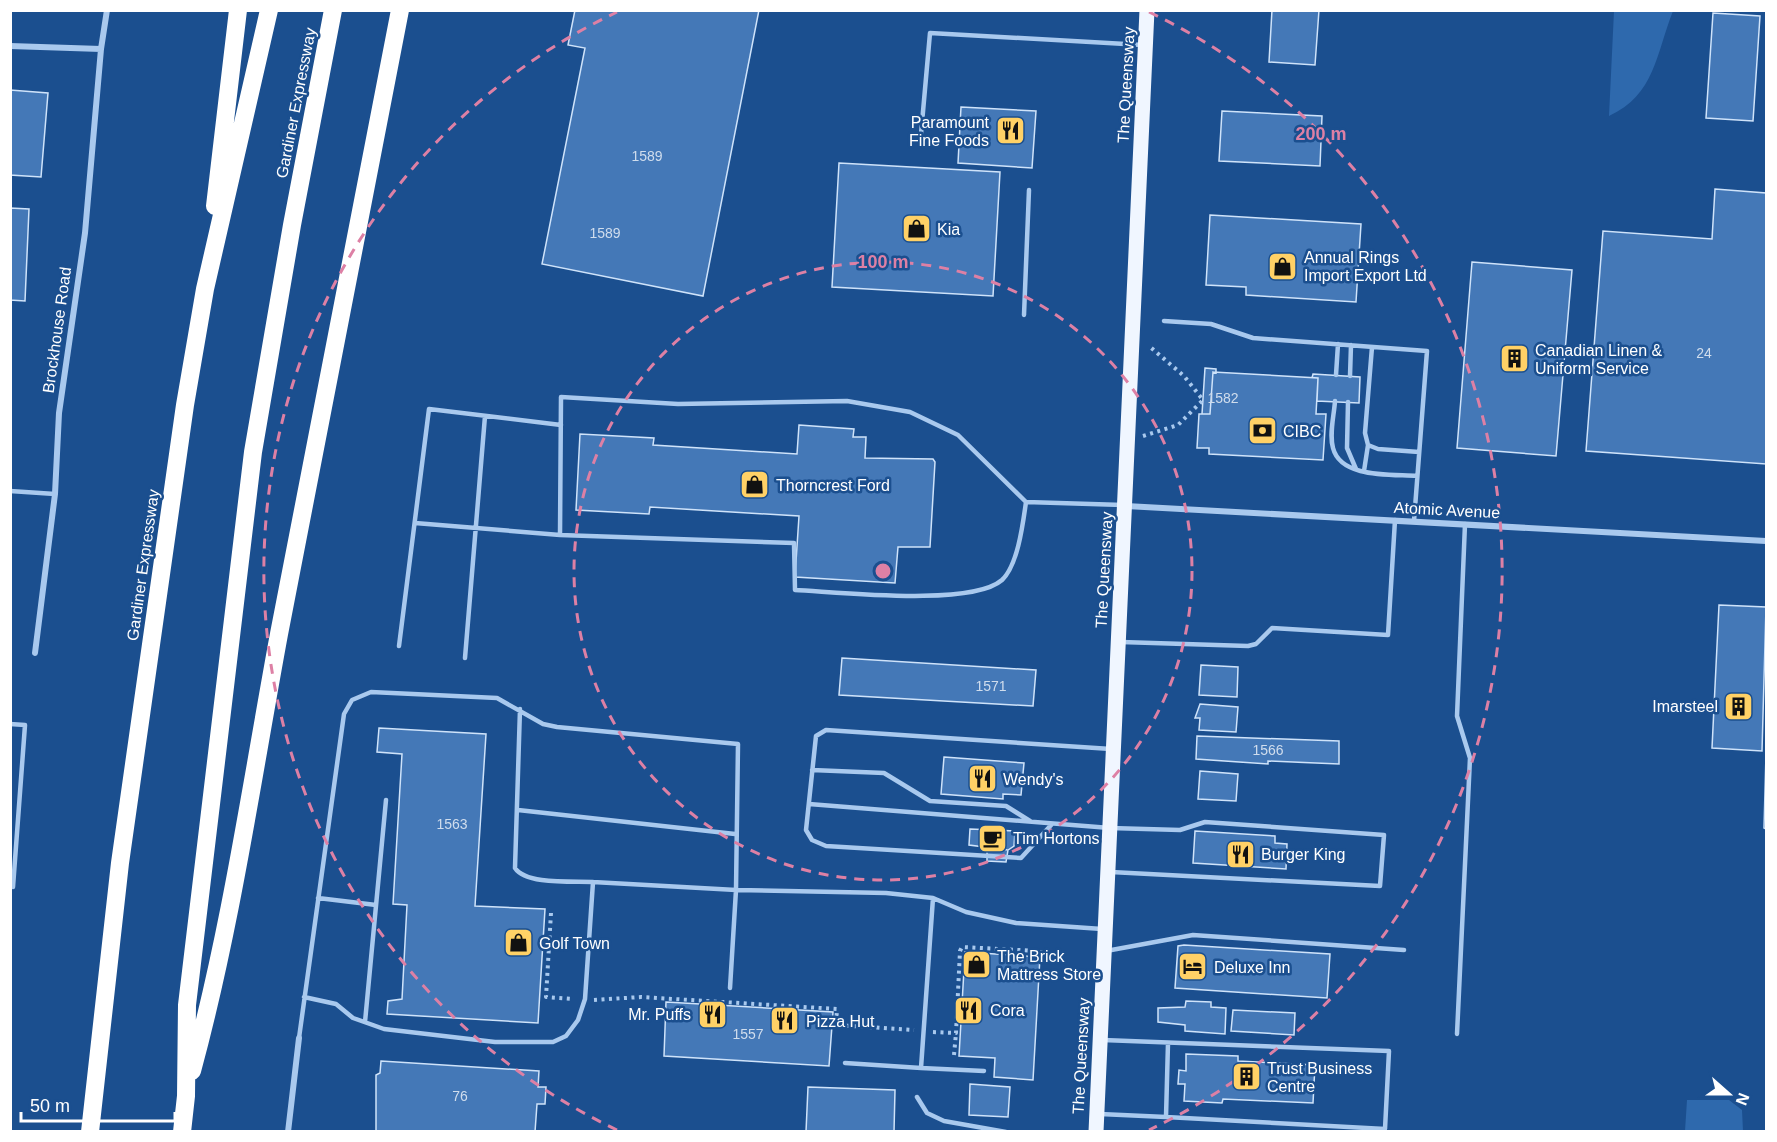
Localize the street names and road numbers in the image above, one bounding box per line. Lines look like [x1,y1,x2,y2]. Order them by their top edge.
street label: Gardiner Expressway [273,26,319,180]
street label: The Queensway [1114,26,1138,144]
street label: Brockhouse Road [40,266,74,394]
street label: Gardiner Expressway [124,488,162,642]
street label: Atomic Avenue [1393,499,1501,521]
street label: The Queensway [1092,511,1116,629]
street label: The Queensway [1069,997,1093,1115]

